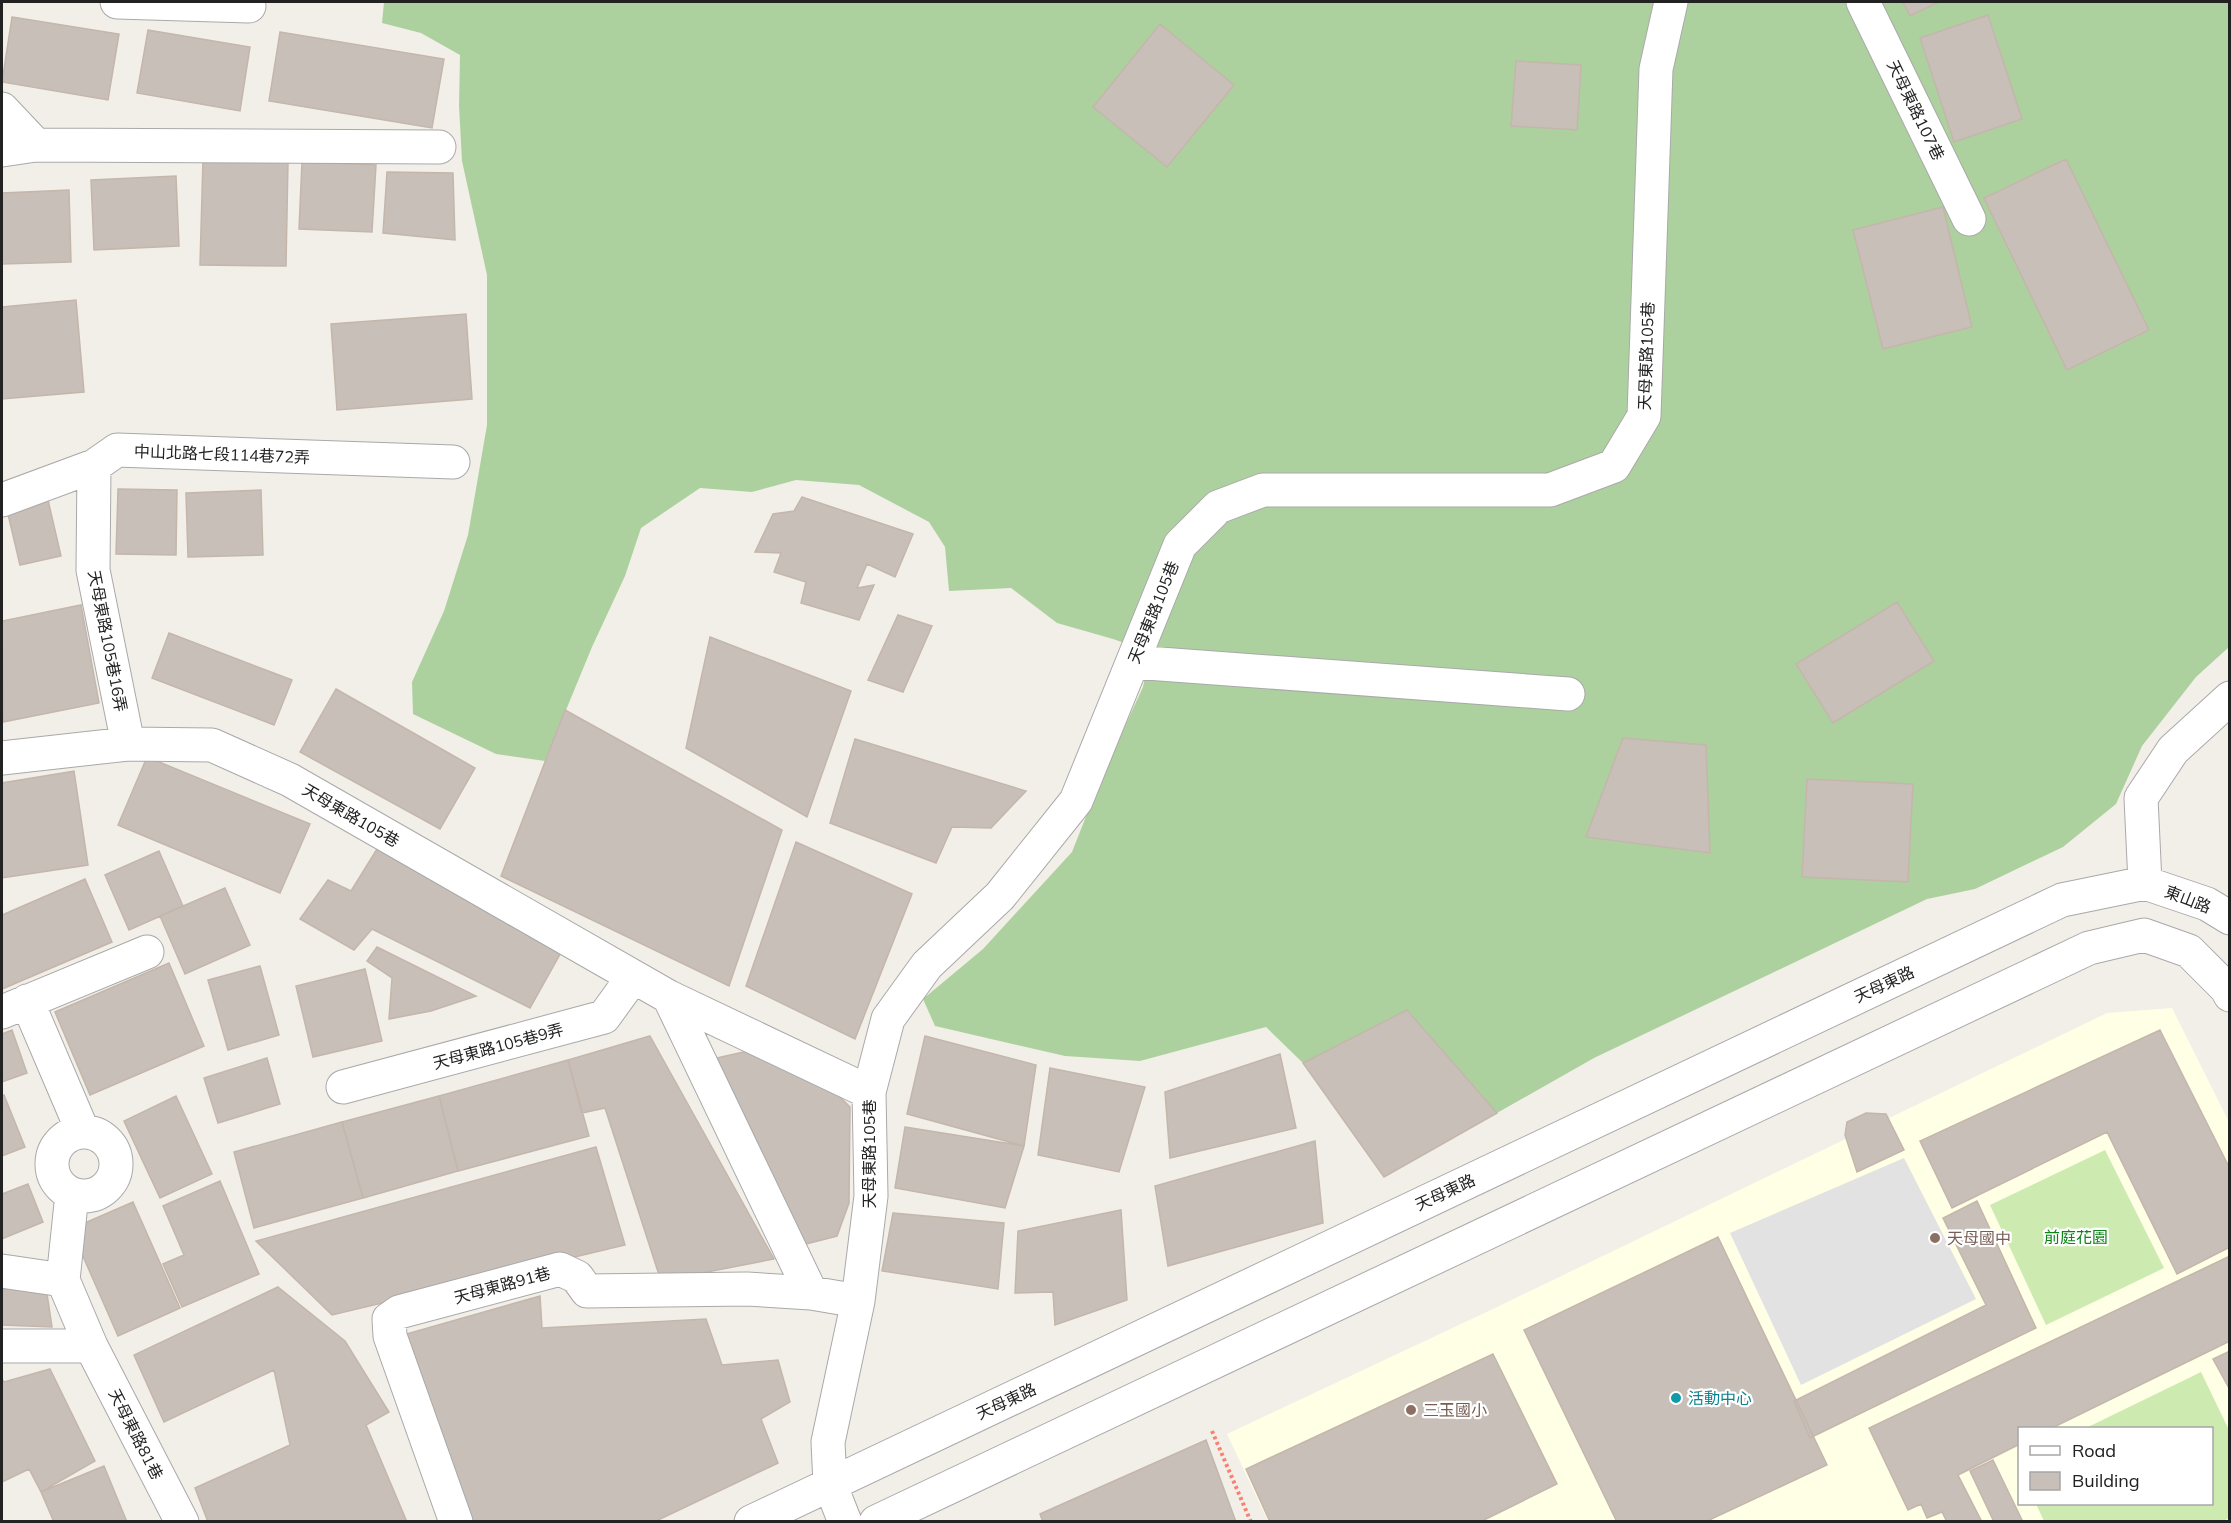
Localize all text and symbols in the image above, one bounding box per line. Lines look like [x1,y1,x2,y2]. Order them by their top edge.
street label: 天母東路107巷 [1883,57,1949,163]
street label: 天母東路105巷 [1634,301,1658,411]
street label: 中山北路七段114巷72弄 [134,441,310,467]
street label: 天母東路105巷 [1123,558,1183,666]
street label: 天母東路105巷16弄 [84,568,132,714]
street label: 天母東路105巷 [299,779,403,851]
street label: 東山路 [2162,881,2214,917]
street label: 天母東路 [1851,961,1917,1007]
street label: 天母東路105巷9弄 [430,1019,566,1073]
street label: 天母東路105巷 [859,1100,879,1208]
street label: 天母東路 [1412,1169,1478,1215]
park label: 前庭花園 [2044,1227,2108,1247]
place label: 天母國中 [1947,1228,2011,1248]
marker: 天母國中 [1928,1231,1942,1245]
street label: 天母東路91巷 [452,1263,552,1307]
street label: 天母東路 [973,1378,1039,1424]
street label: 天母東路81巷 [105,1385,167,1483]
place label: 活動中心 [1688,1388,1752,1408]
marker: 活動中心 [1669,1391,1683,1405]
place label: 三玉國小 [1423,1400,1487,1420]
marker: 三玉國小 [1404,1403,1418,1417]
legend [2018,1427,2213,1505]
text: Road [2072,1439,2116,1462]
text: Building [2072,1469,2140,1492]

